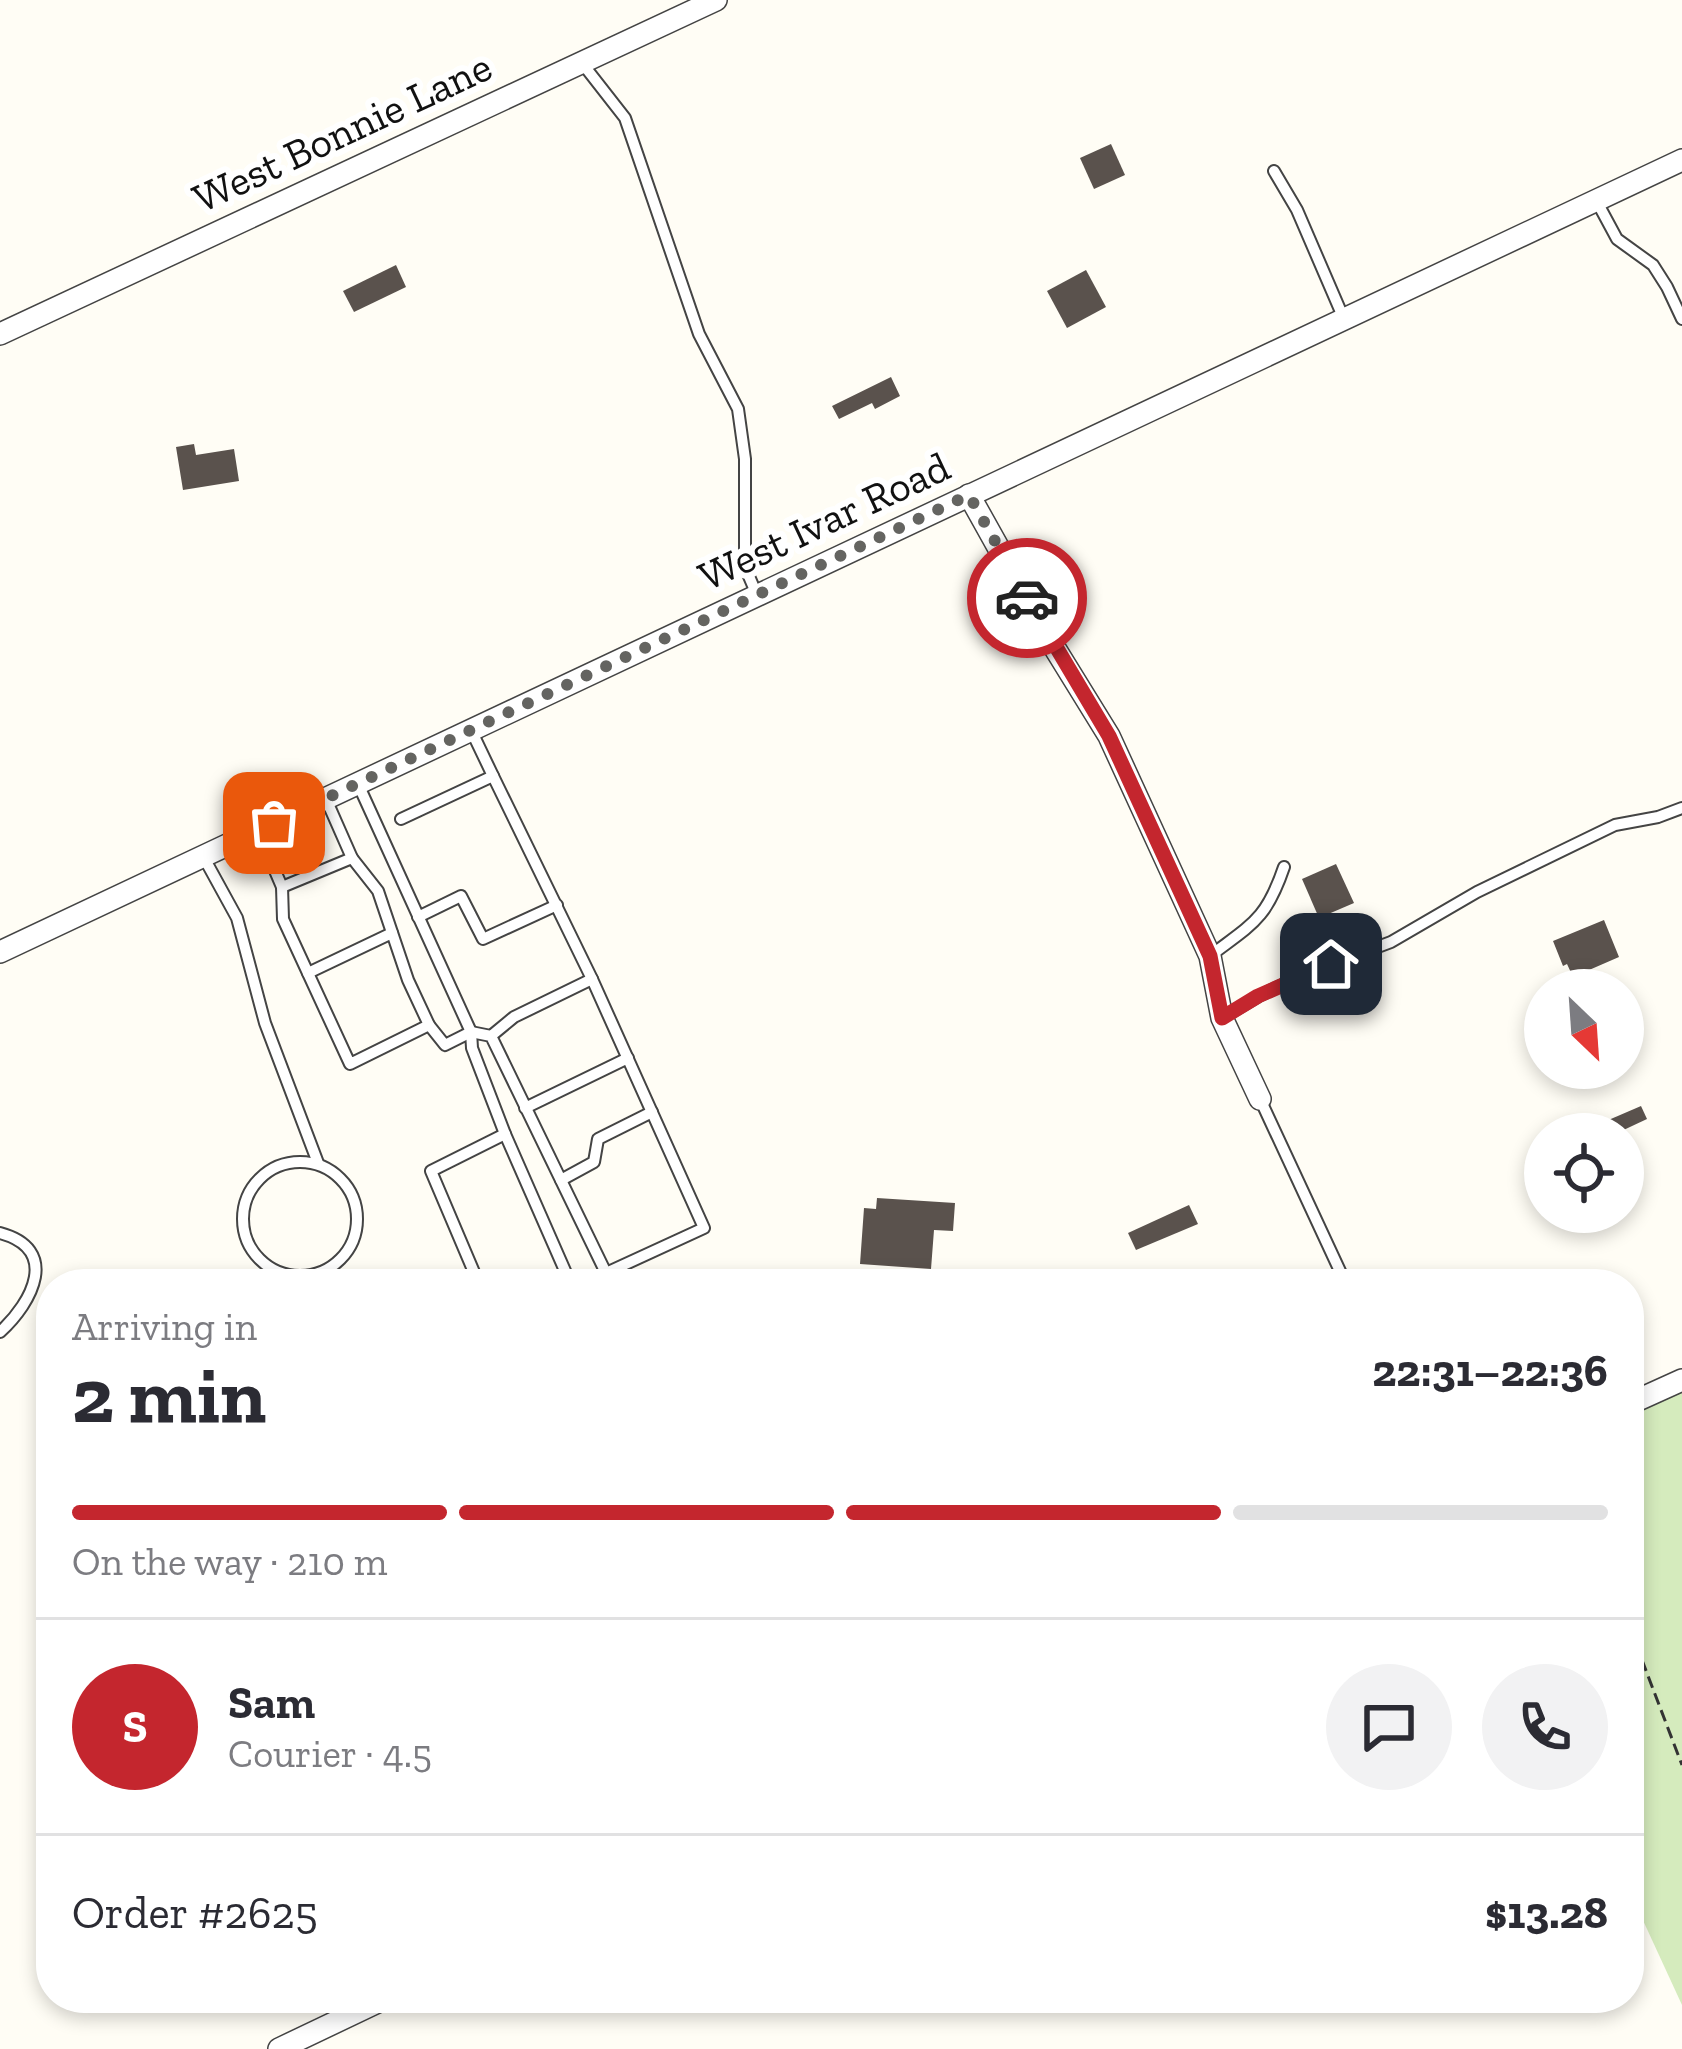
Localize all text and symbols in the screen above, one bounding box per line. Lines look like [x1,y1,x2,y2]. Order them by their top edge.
street label: West Bonnie Lane [185,41,499,223]
street label: West Ivar Road [690,441,958,601]
courier [967,538,1087,658]
icon: car [994,565,1060,631]
pin [223,772,325,874]
icon: bag [241,790,307,856]
pin [1280,913,1382,1015]
icon: home [1298,931,1364,997]
north arrow [1524,969,1644,1089]
map controls [1524,969,1644,1233]
button: locate [1524,1113,1644,1233]
text: Arriving in [72,1303,257,1350]
text: 22:31–22:36 [1372,1344,1608,1398]
text: 2 min [72,1348,266,1442]
text: On the way · 210 m [72,1538,387,1585]
button: chat [1326,1664,1452,1790]
button: phone [1482,1664,1608,1790]
text: Sam [228,1676,315,1730]
text: S [122,1700,148,1754]
text: Courier · 4.5 [228,1730,432,1777]
text: Order #2625 [72,1886,318,1940]
text: $13.28 [1485,1886,1608,1940]

